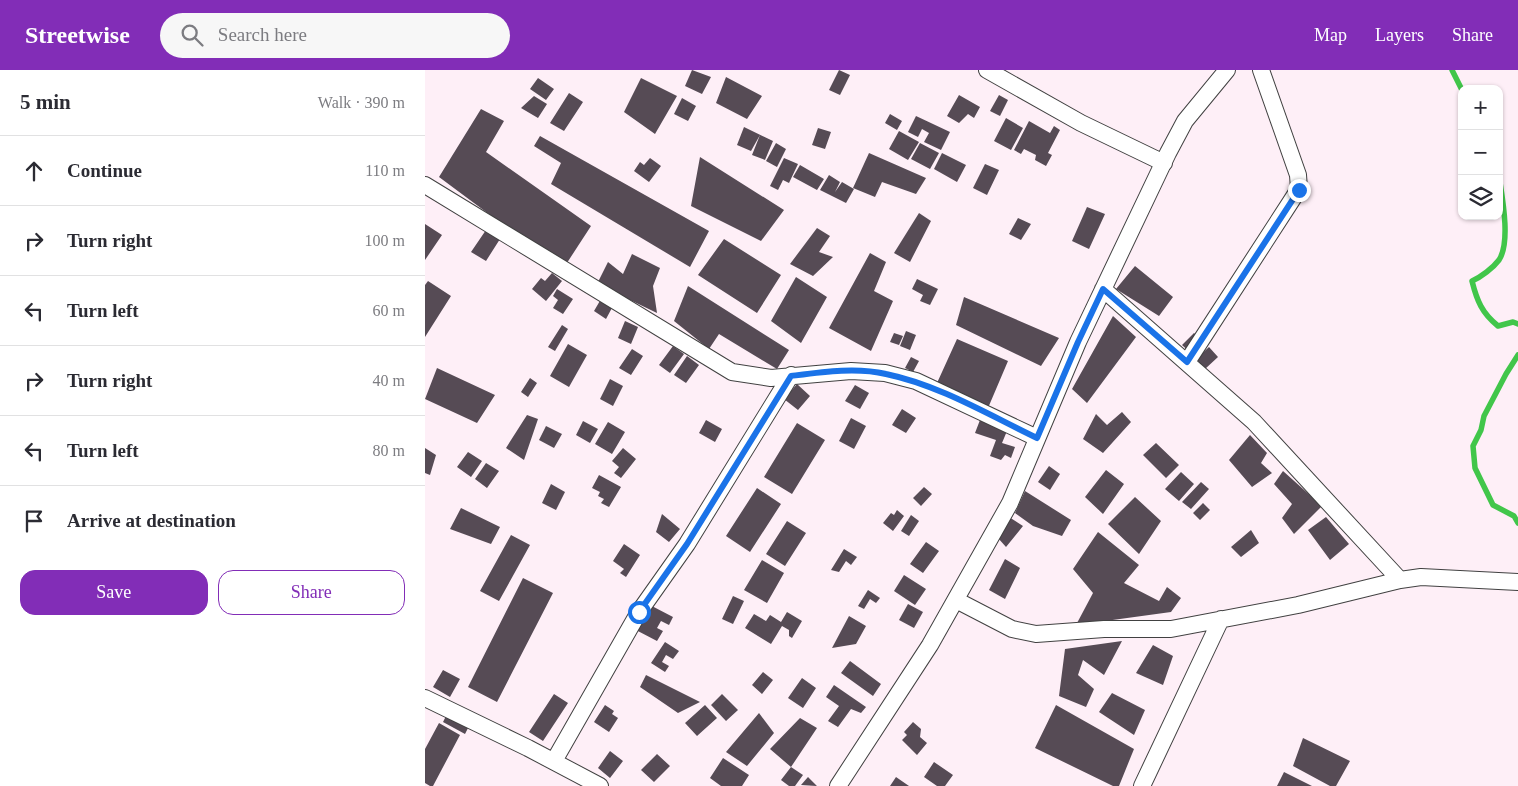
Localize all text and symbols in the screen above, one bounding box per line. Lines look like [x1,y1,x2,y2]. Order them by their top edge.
search box [160,13,510,58]
icon: search [178,21,206,49]
text: Streetwise [25,22,130,48]
text: Search here [218,24,307,45]
text: Map [1314,25,1347,45]
text: Layers [1375,25,1424,45]
text: Share [1452,25,1493,45]
map controls [1458,85,1503,220]
button: + [1458,85,1503,130]
text: 5 min [20,90,71,114]
text: Walk · 390 m [318,94,405,111]
button: − [1458,130,1503,175]
icon: ahead [20,157,48,185]
text: Continue [67,160,142,181]
text: 110 m [365,162,405,179]
button: layers [1458,175,1503,220]
route end [1288,179,1311,202]
icon: right [20,227,48,255]
text: Turn right [67,230,152,251]
text: 100 m [365,232,405,249]
icon: left [20,297,48,325]
text: Turn left [67,300,139,321]
text: 60 m [373,302,405,319]
icon: right [20,367,48,395]
text: Turn right [67,370,152,391]
text: 40 m [373,372,405,389]
icon: left [20,437,48,465]
text: Turn left [67,440,139,461]
text: 80 m [373,442,405,459]
icon: arrive [20,507,48,535]
text: Arrive at destination [67,510,236,531]
button: Save [20,570,208,615]
button: Share [218,570,405,615]
route start [628,601,651,624]

